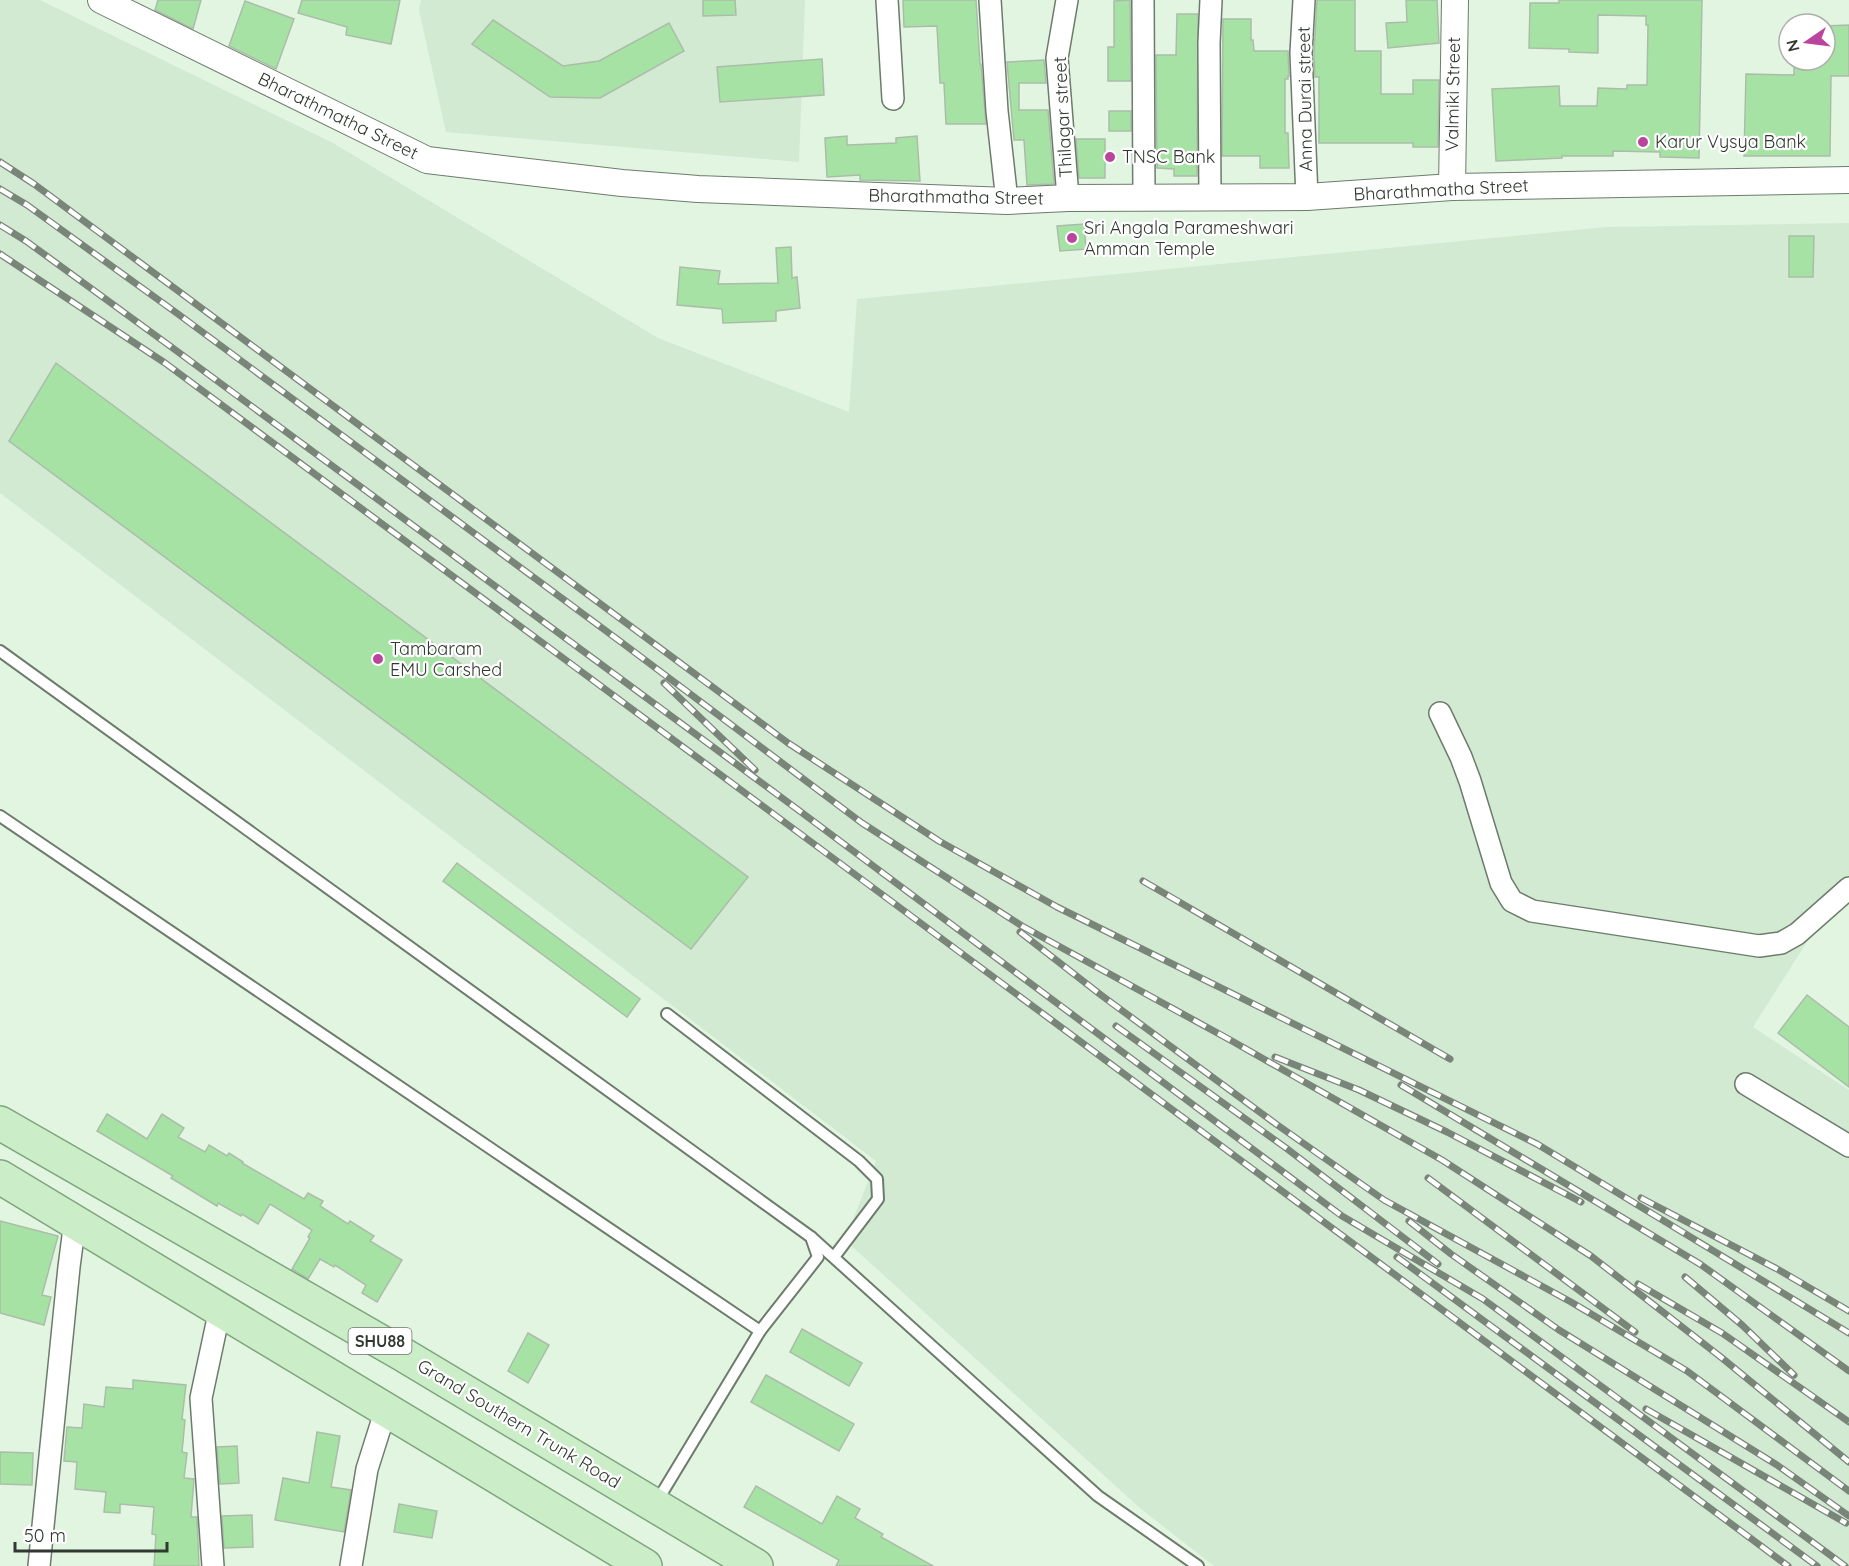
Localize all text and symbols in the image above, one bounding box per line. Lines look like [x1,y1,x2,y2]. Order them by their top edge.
north arrow [1777,12,1837,72]
street label: Anna Durai street [1292,26,1317,172]
street label: Valmiki Street [1440,36,1465,152]
text: N [1781,38,1804,54]
street label: Thilagar street [1048,56,1077,178]
street label: Bharathmatha Street [254,67,422,164]
place label: Karur Vysya Bank [1655,130,1806,153]
marker: Karur Vysya Bank [1636,135,1650,149]
place label: TNSC Bank [1122,145,1215,168]
marker: TNSC Bank [1103,150,1117,164]
street label: Bharathmatha Street [1353,173,1529,206]
street label: Bharathmatha Street [868,183,1044,210]
place label: Sri Angala Parameshwari Amman Temple [1084,216,1294,260]
marker: Sri Angala Parameshwari Amman Temple [1065,231,1079,245]
place label: Tambaram EMU Carshed [390,637,502,681]
marker: Tambaram EMU Carshed [371,652,385,666]
road number: SHU88 [348,1328,412,1354]
street label: Grand Southern Trunk Road [414,1354,625,1493]
scale bar [15,1515,166,1553]
text: 50 m [24,1524,66,1547]

